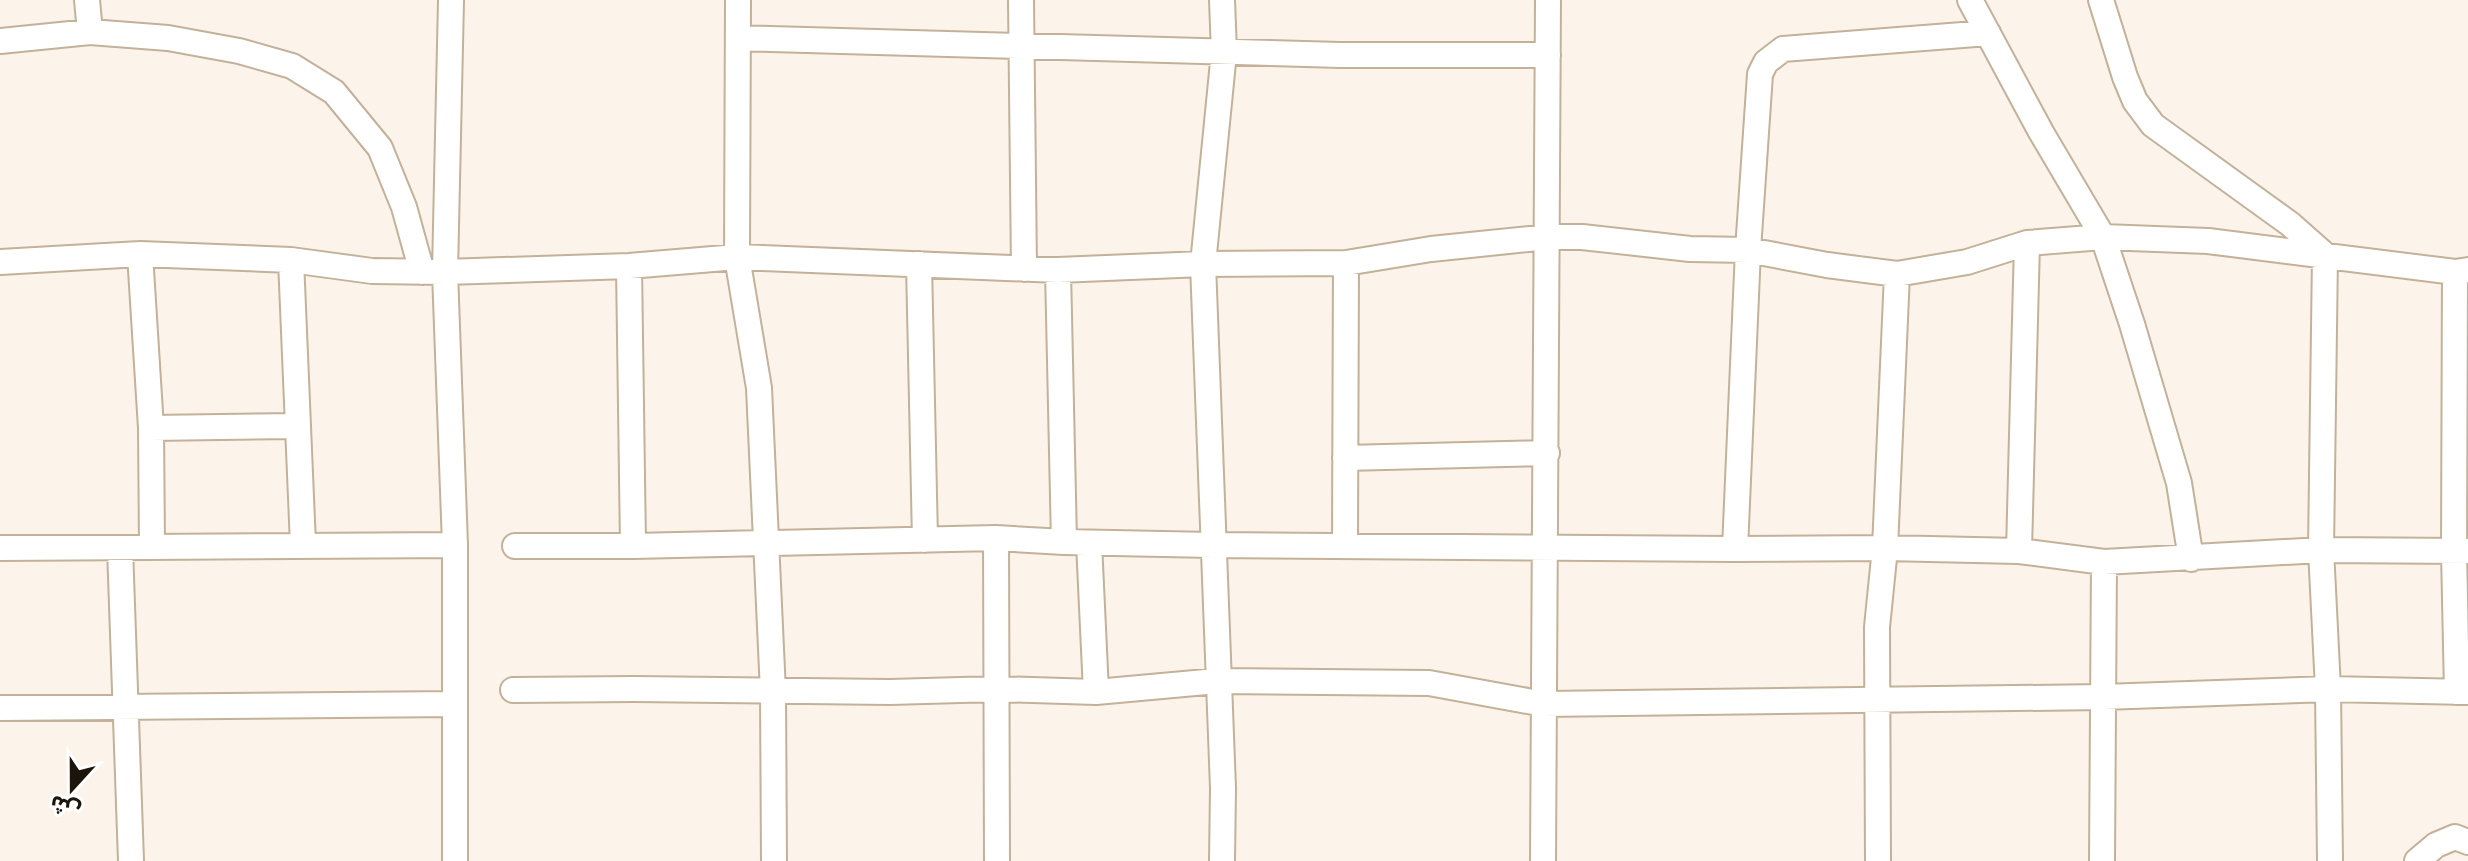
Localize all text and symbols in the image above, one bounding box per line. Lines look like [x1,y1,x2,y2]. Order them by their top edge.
north arrow [32,749,112,829]
text: ش [46,789,84,825]

